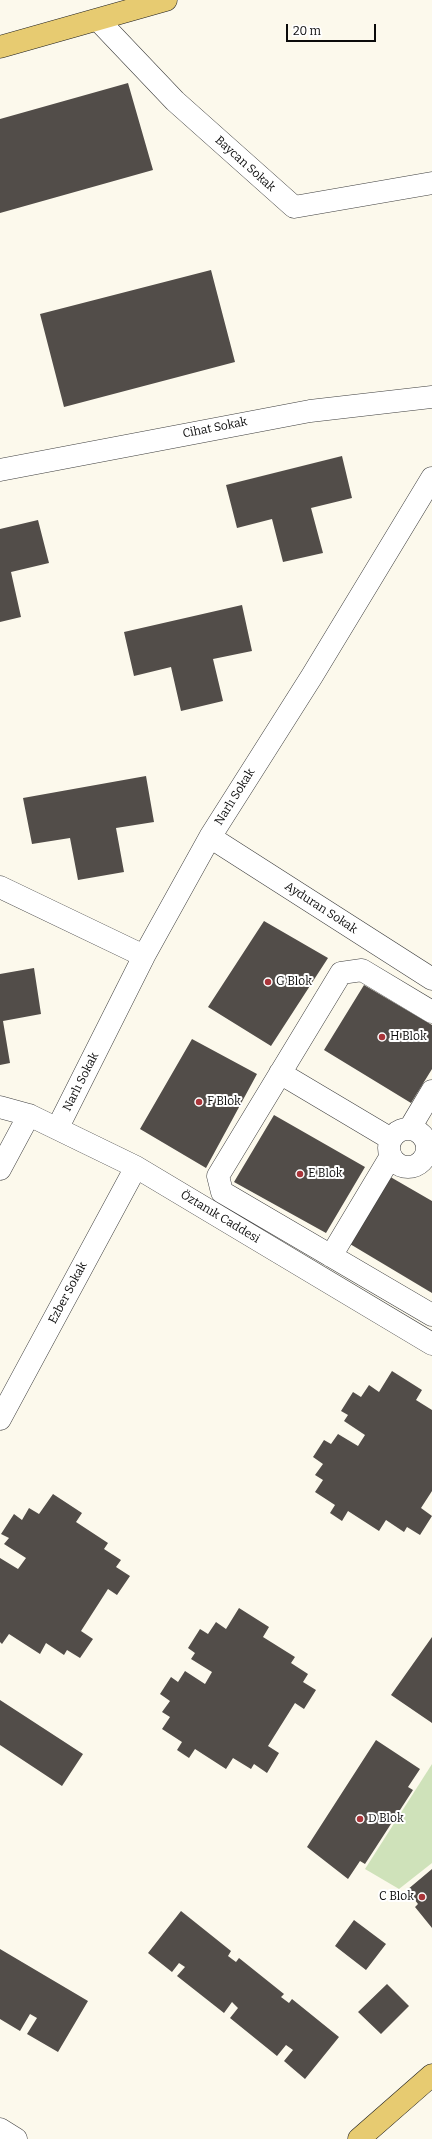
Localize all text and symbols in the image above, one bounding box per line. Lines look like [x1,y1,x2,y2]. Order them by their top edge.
scale bar [288,16,378,42]
text: 20 m [293,24,321,38]
street label: Baycan Sokak [212,133,278,195]
street label: Cihat Sokak [181,415,249,441]
street label: Narlı Sokak [212,766,258,828]
street label: Ayduran Sokak [282,879,360,937]
place label: G Blok [276,975,312,989]
marker: G Blok [263,977,273,987]
place label: H Blok [390,1030,427,1044]
marker: H Blok [377,1032,387,1042]
street label: Narlı Sokak [60,1050,102,1114]
place label: F Blok [207,1095,241,1109]
marker: F Blok [194,1097,204,1107]
place label: E Blok [308,1167,343,1181]
marker: E Blok [295,1169,305,1179]
street label: Öztanık Caddesi [178,1188,262,1246]
street label: Ezber Sokak [46,1260,90,1326]
place label: D Blok [368,1812,404,1826]
marker: D Blok [355,1814,365,1824]
place label: C Blok [379,1890,414,1904]
marker: C Blok [417,1892,427,1902]

